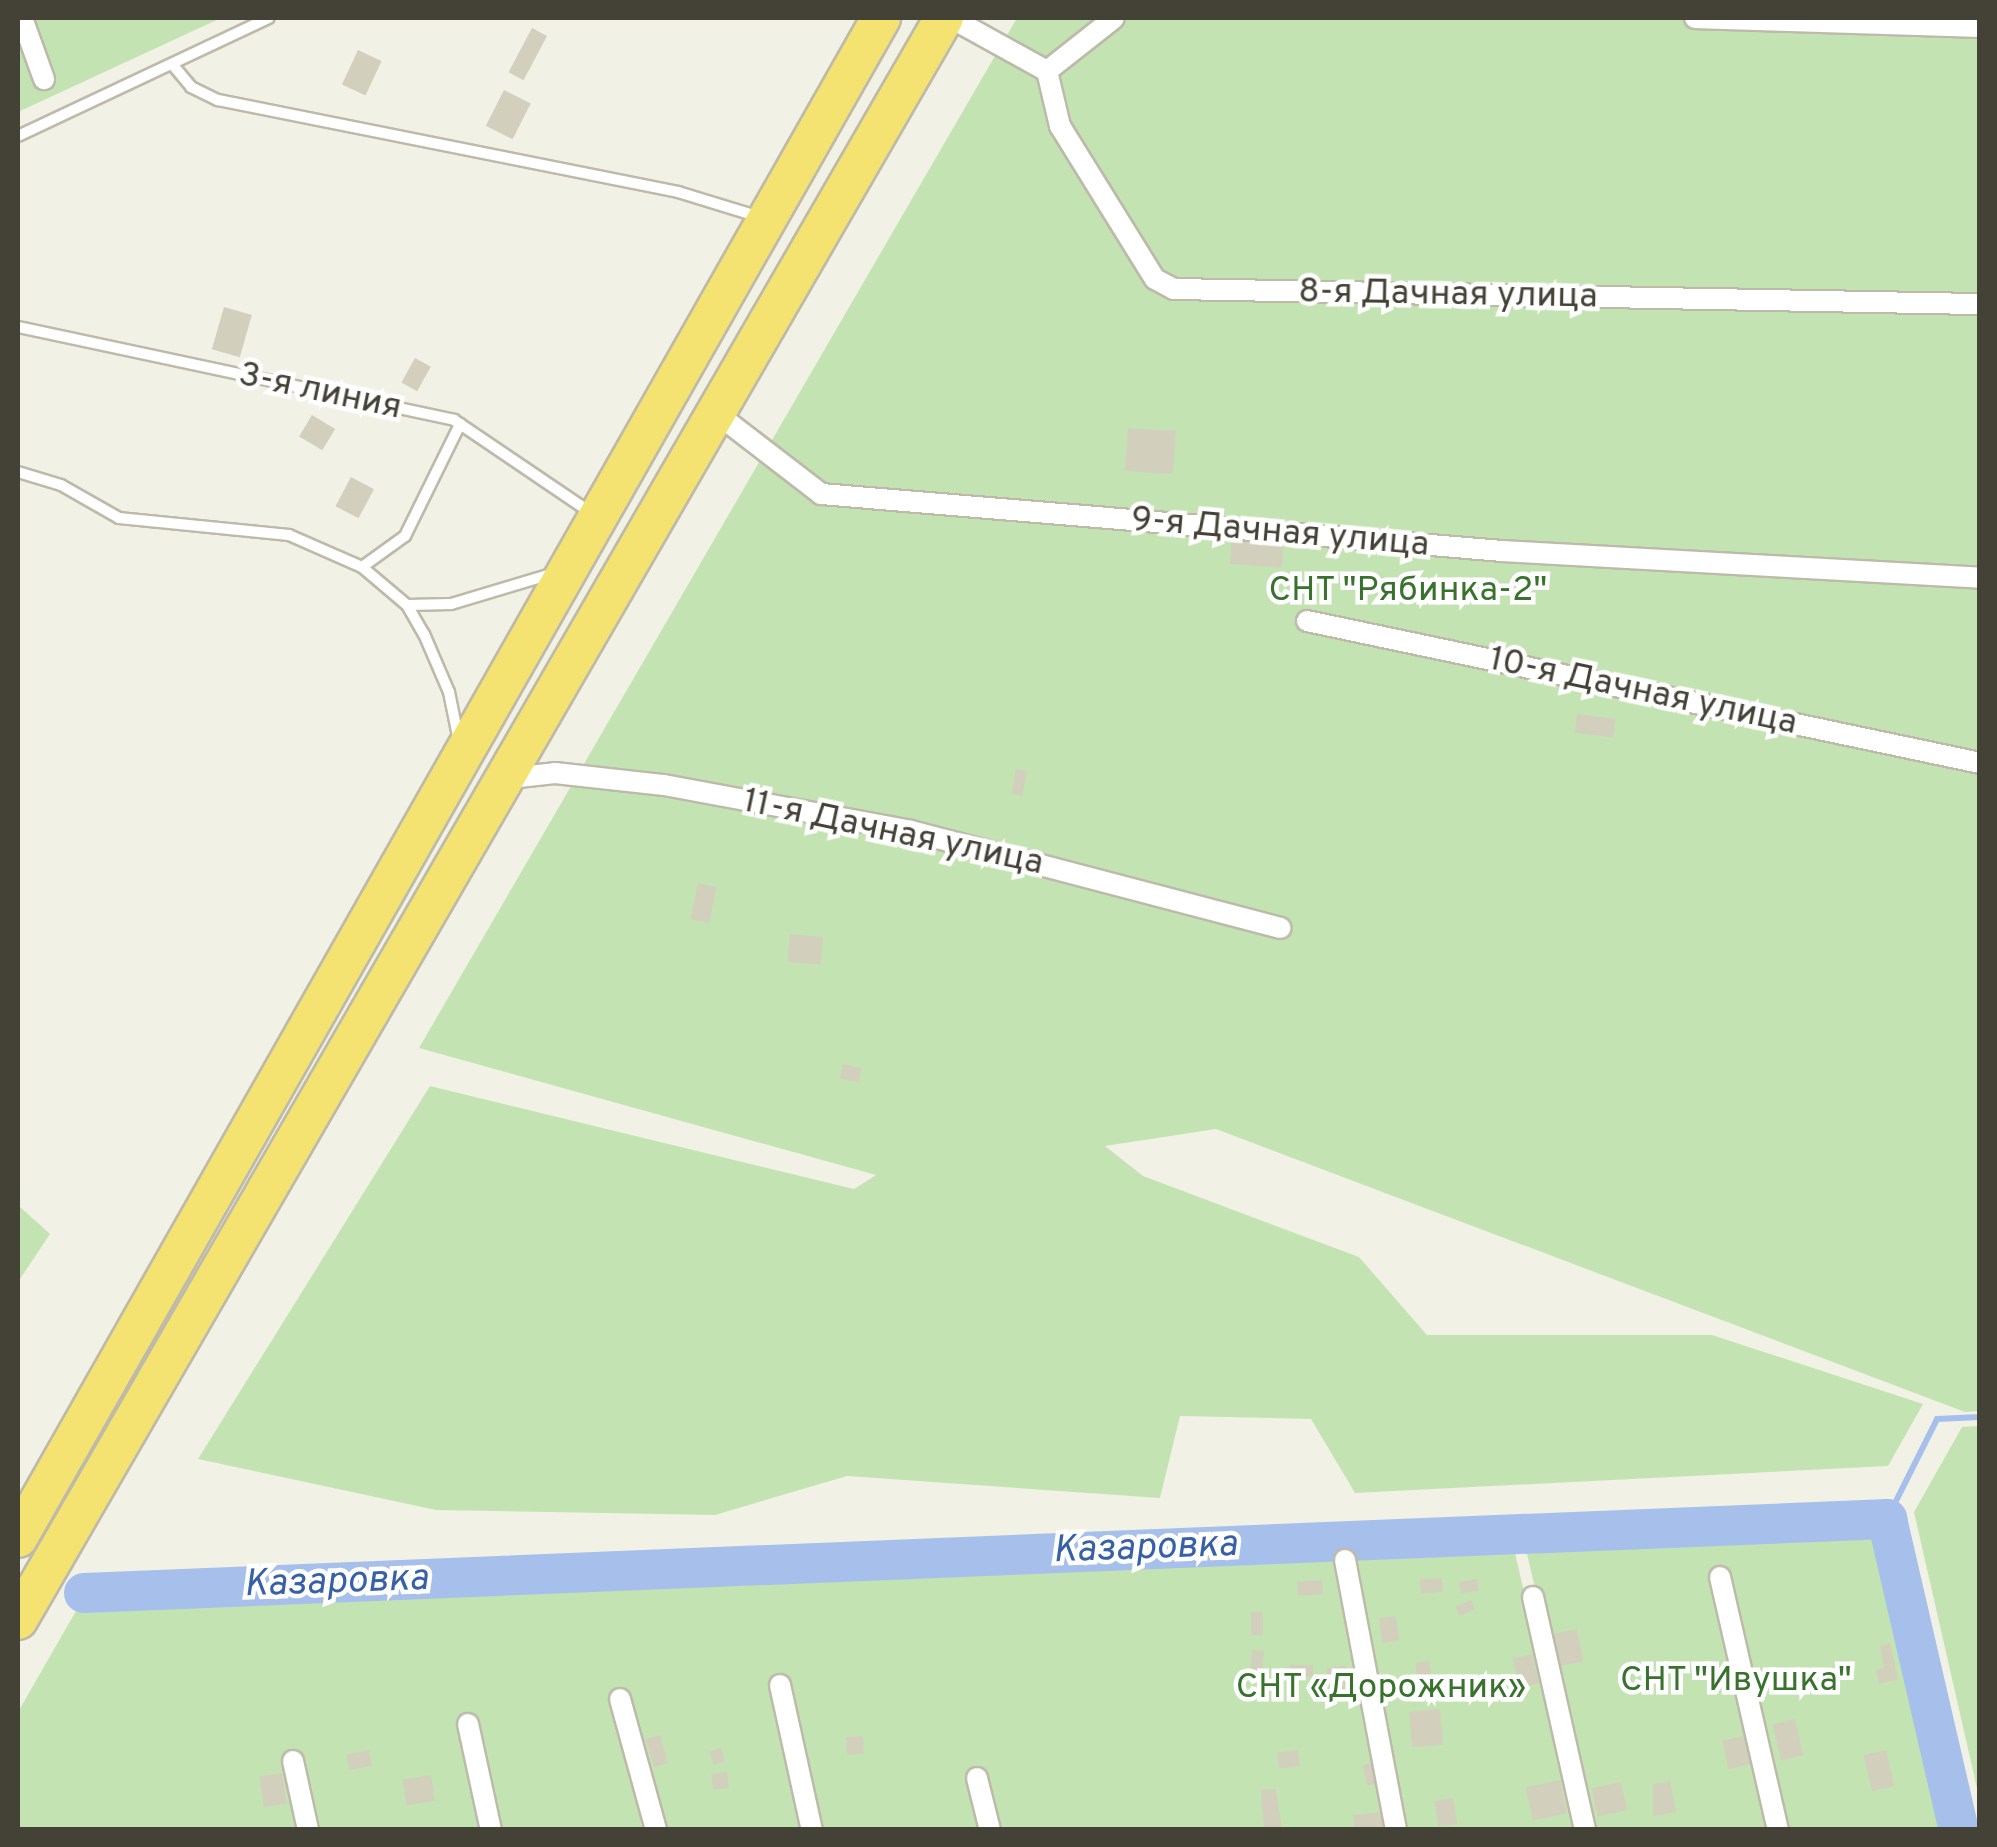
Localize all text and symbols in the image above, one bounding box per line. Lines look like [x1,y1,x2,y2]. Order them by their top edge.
street label: 8-я Дачная улица [1298,271,1598,319]
street label: 3-я линия [235,354,405,430]
street label: 9-я Дачная улица [1129,499,1431,567]
park label: СНТ "Рябинка-2" [1268,570,1548,612]
street label: 10-я Дачная улица [1485,639,1801,745]
street label: 11-я Дачная улица [739,781,1047,885]
water label: Казаровка [1052,1523,1238,1575]
water label: Казаровка [243,1557,429,1609]
park label: СНТ "Ивушка" [1619,1660,1853,1702]
park label: СНТ «Дорожник» [1235,1667,1527,1709]

